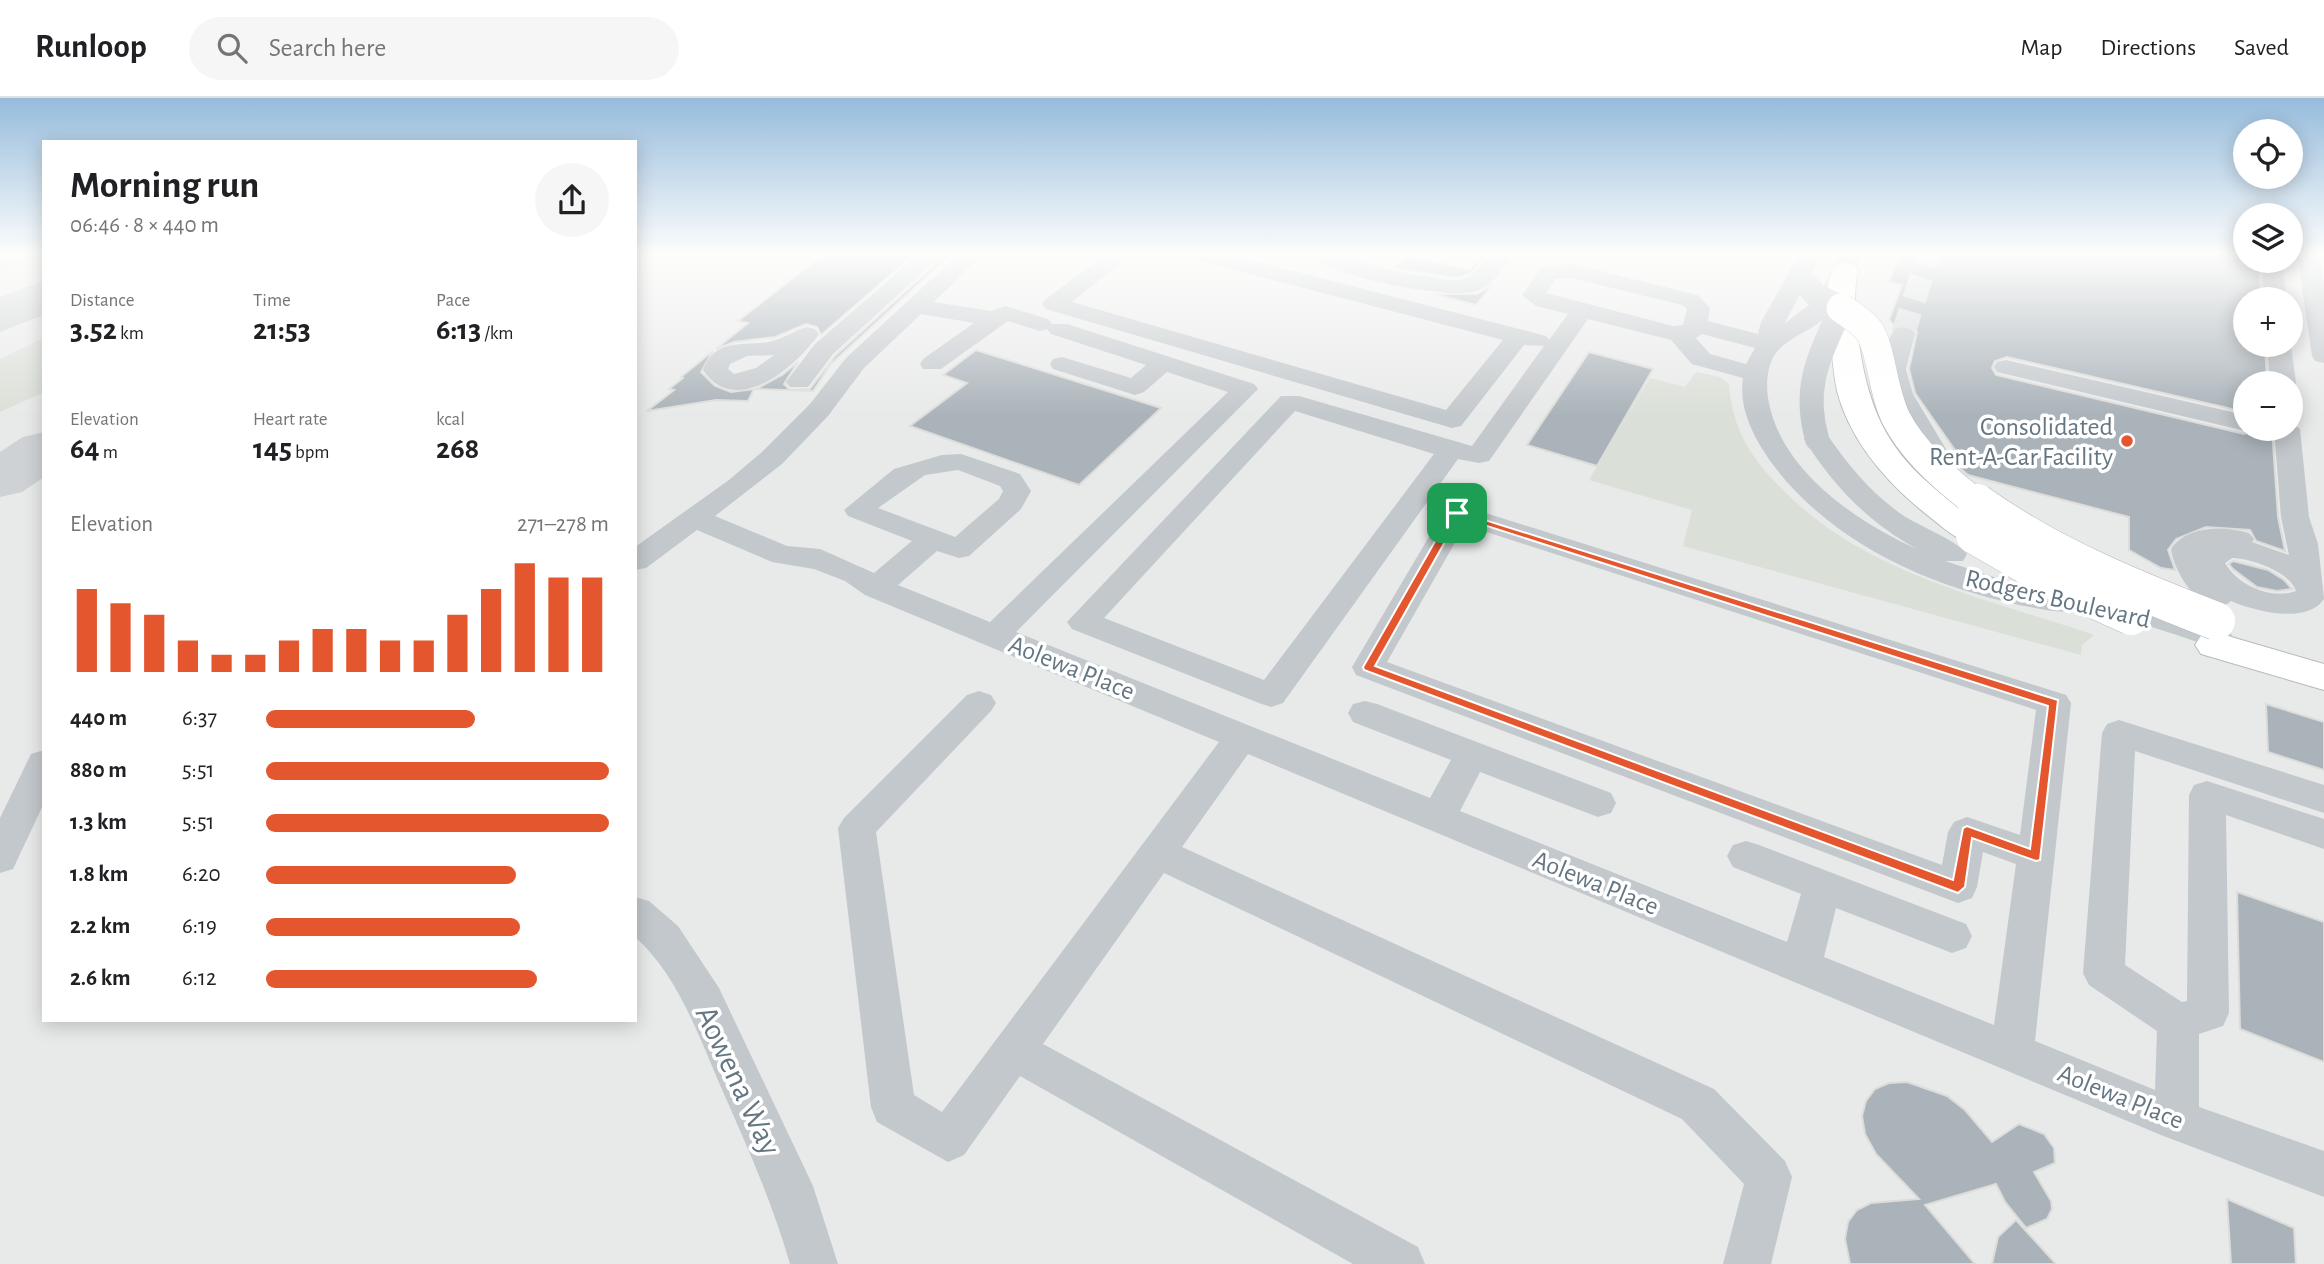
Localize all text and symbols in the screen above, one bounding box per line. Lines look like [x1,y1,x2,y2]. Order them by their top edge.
search box [189,17,679,80]
icon: search [213,29,251,67]
text: Runloop [35,31,147,64]
text: Search here [269,35,386,61]
text: Map [2020,36,2062,60]
text: Directions [2100,36,2196,60]
text: Saved [2234,36,2289,60]
map controls [2233,119,2303,441]
button: locate [2233,119,2303,189]
button: share [535,163,609,237]
text: Morning run [70,167,259,205]
button: layers [2233,203,2303,273]
text: 06:46 · 8 × 440 m [70,214,219,237]
button: + [2233,287,2303,357]
text: Distance [70,291,134,310]
text: Time [253,291,291,310]
text: Pace [436,291,470,310]
text: 3.52 [70,315,117,345]
text: 21:53 [253,315,311,345]
text: 6:13 [436,315,481,345]
text: km [117,324,144,343]
text: /km [481,324,514,343]
button: − [2233,371,2303,441]
text: Elevation [70,410,139,429]
text: Heart rate [253,410,328,429]
text: kcal [436,410,465,429]
place label: Consolidated Rent-A-Car Facility [1929,414,2113,470]
marker: Consolidated Rent-A-Car Facility [2119,433,2135,449]
text: 64 [70,434,100,464]
text: 145 [253,434,292,464]
text: 268 [436,434,479,464]
text: m [100,443,118,462]
text: bpm [292,443,329,462]
pin [1427,483,1487,543]
icon: arrive [1438,494,1476,532]
text: Elevation [70,513,153,536]
text: 271–278 m [517,513,609,536]
street label: Rodgers Boulevard [1963,565,2153,633]
street label: Aolewa Place [1005,631,1138,705]
text: 440 m [70,707,127,730]
text: 6:37 [182,707,217,730]
text: 880 m [70,759,127,782]
text: 5:51 [182,759,214,782]
text: 1.3 km [70,811,127,834]
text: 5:51 [182,811,214,834]
street label: Aolewa Place [1529,846,1662,920]
text: 1.8 km [70,863,128,886]
text: 6:20 [182,863,221,886]
text: 2.2 km [70,915,130,938]
text: 6:19 [182,915,217,938]
text: 2.6 km [70,967,131,990]
text: 6:12 [182,967,216,990]
street label: Aowena Way [690,1001,787,1160]
street label: Aolewa Place [2054,1060,2187,1134]

